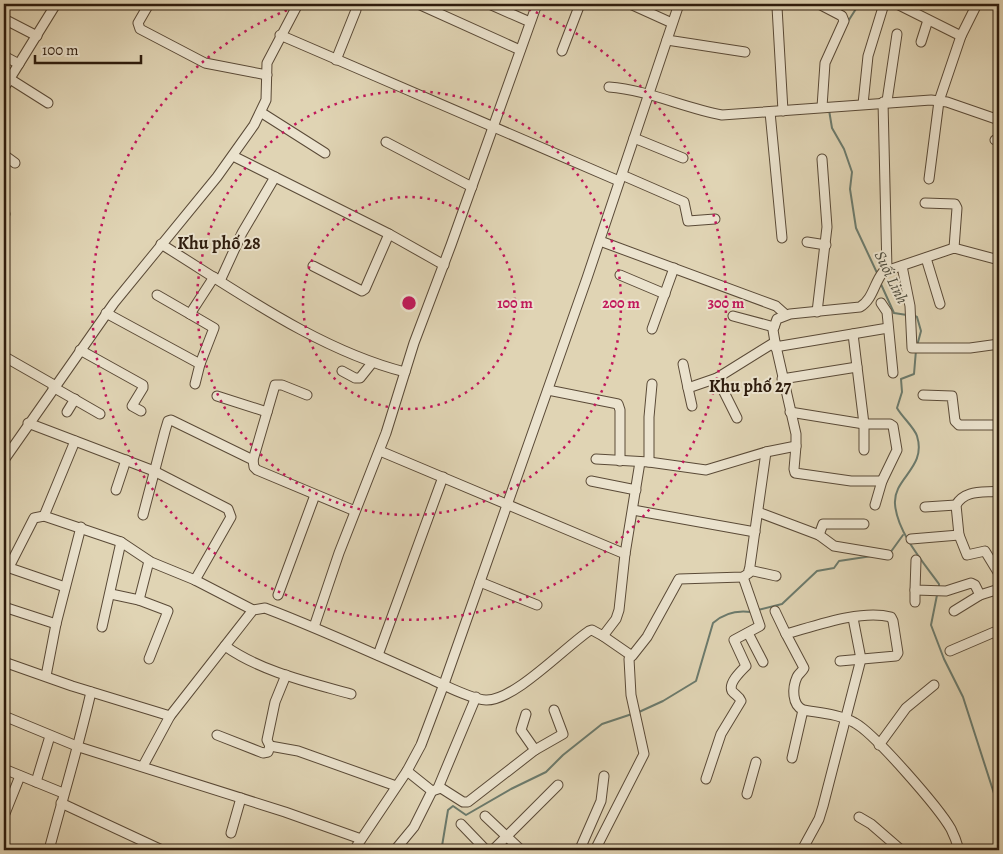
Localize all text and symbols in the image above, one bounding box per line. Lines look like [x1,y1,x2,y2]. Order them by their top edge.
scale bar [35,32,141,64]
text: 100 m [42,40,79,60]
district label: Khu phố 28 [177,231,261,255]
water label: Suối Linh [869,247,913,308]
text: 100 m [497,293,533,313]
text: 200 m [602,293,640,313]
text: 300 m [708,293,745,313]
centre of rings [400,294,418,312]
district label: Khu phố 27 [709,374,792,398]

